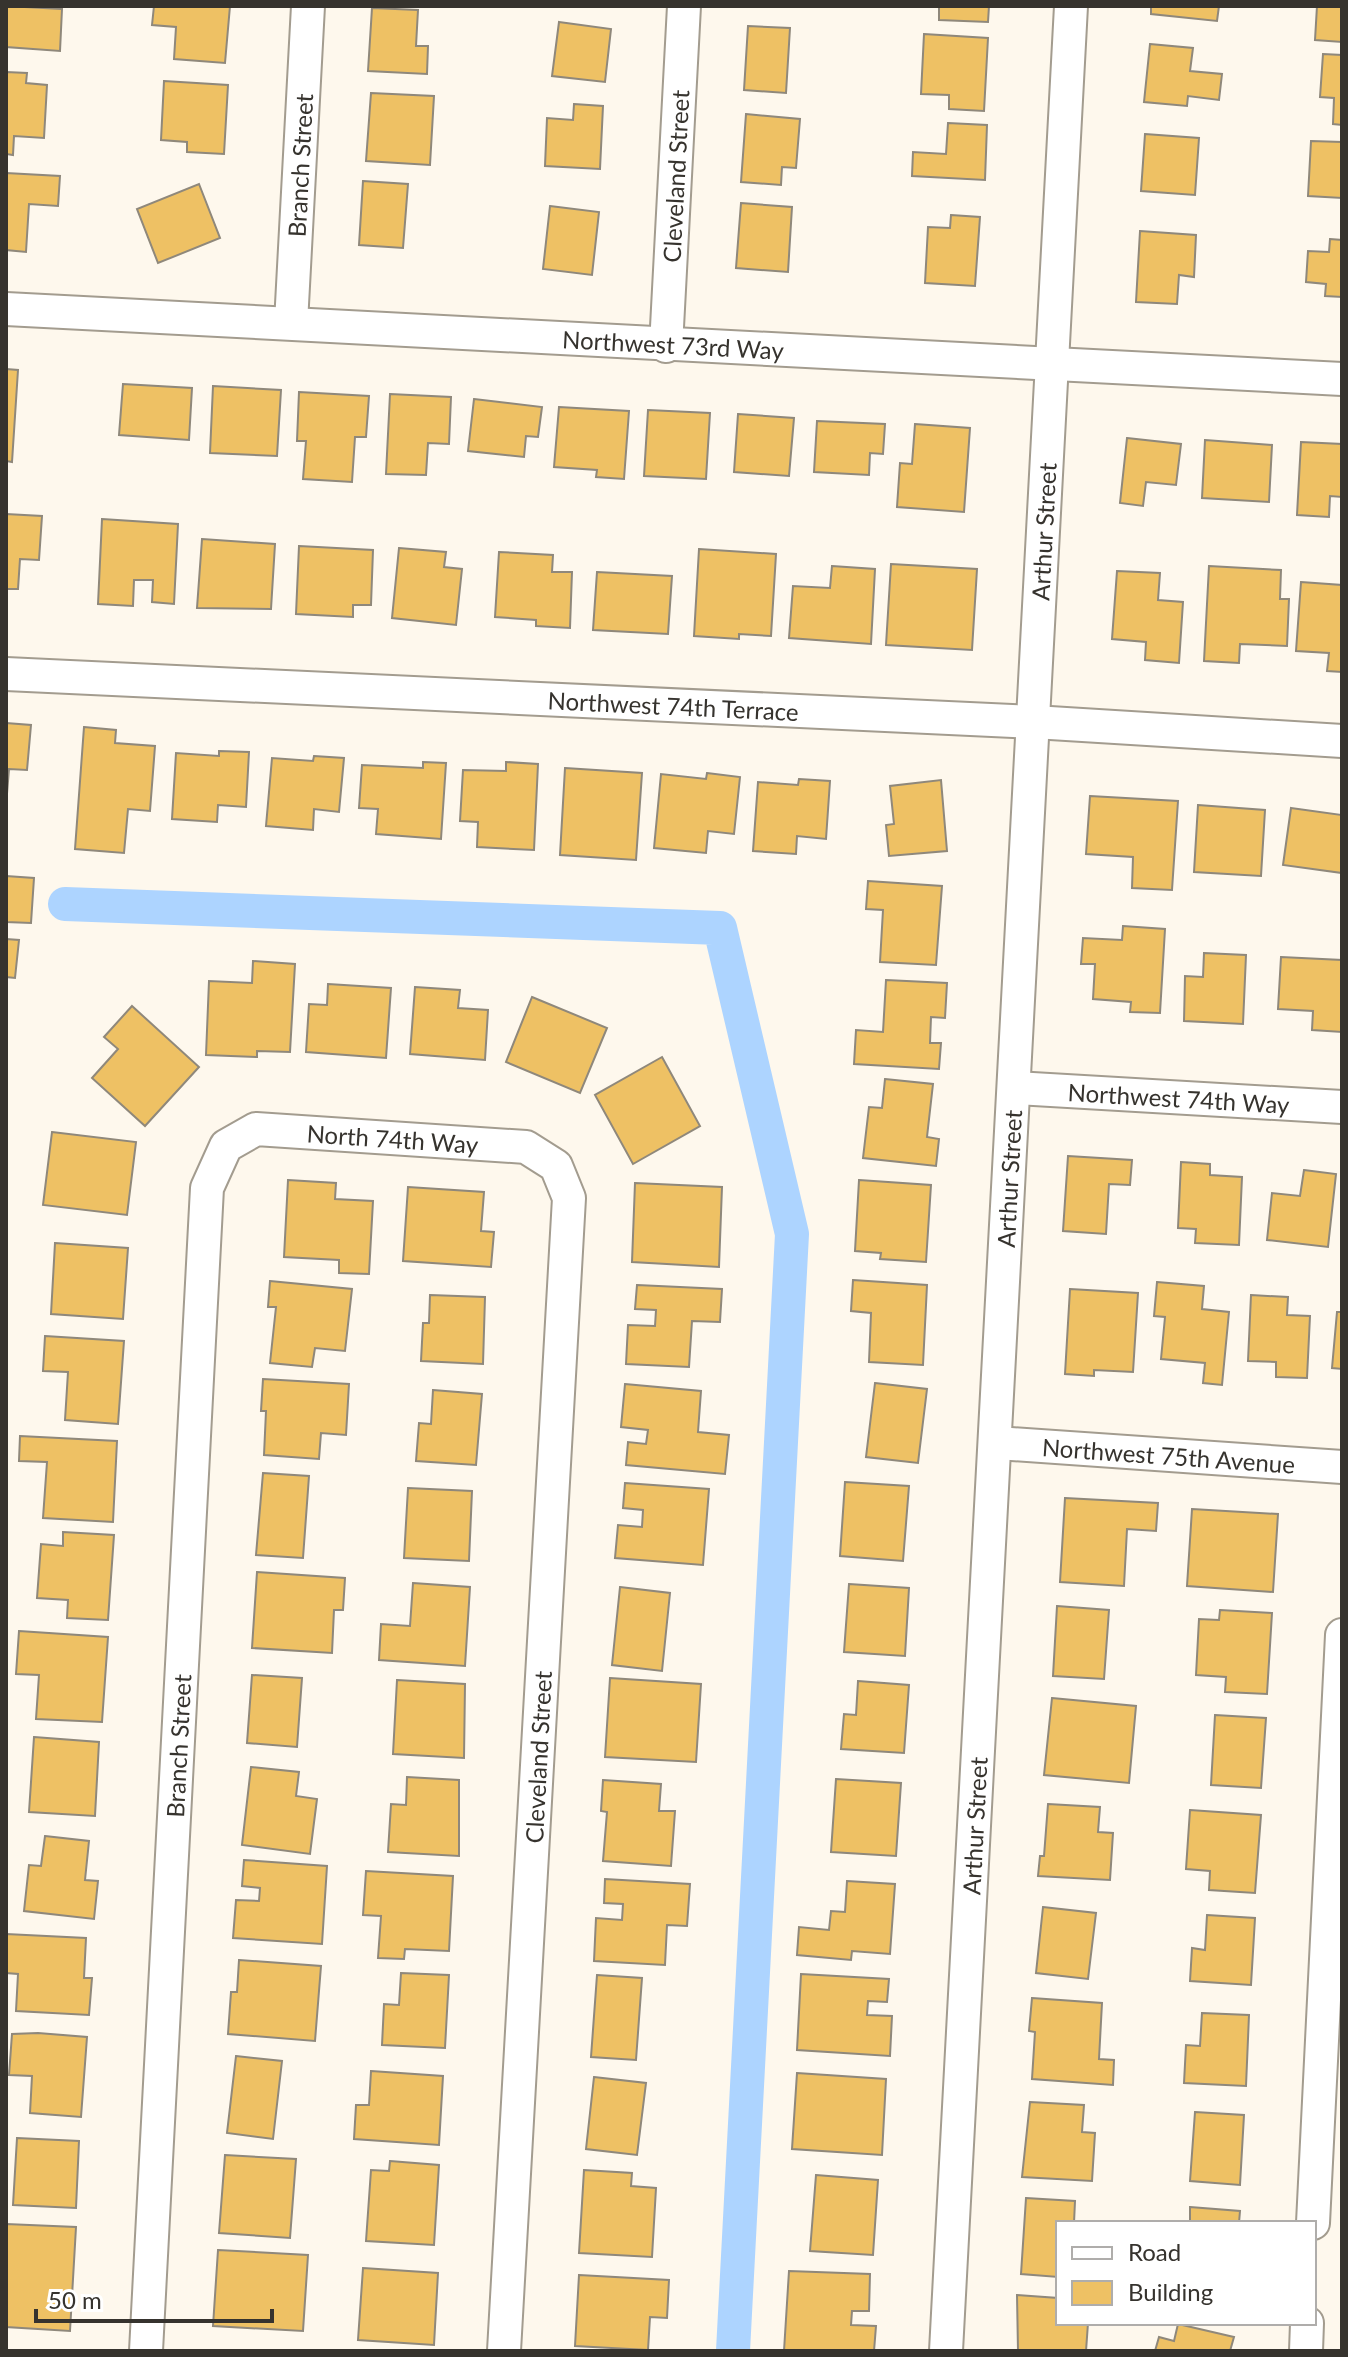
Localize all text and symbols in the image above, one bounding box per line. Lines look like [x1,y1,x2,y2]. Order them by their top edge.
street label: Cleveland Street [656,89,694,263]
street label: Branch Street [281,92,318,238]
street label: Northwest 73rd Way [562,324,785,364]
street label: Arthur Street [1025,462,1061,601]
street label: Northwest 74th Terrace [547,685,799,725]
street label: Northwest 74th Way [1067,1077,1291,1118]
street label: Arthur Street [990,1109,1027,1248]
street label: North 74th Way [306,1118,480,1158]
street label: Northwest 75th Avenue [1041,1432,1296,1478]
street label: Cleveland Street [519,1670,557,1844]
street label: Branch Street [160,1673,196,1818]
street label: Arthur Street [956,1756,992,1895]
legend [1056,2221,1316,2325]
text: Road [1128,2237,1181,2266]
scale bar [36,2273,272,2323]
text: Building [1128,2277,1213,2306]
text: 50 m [48,2285,102,2314]

